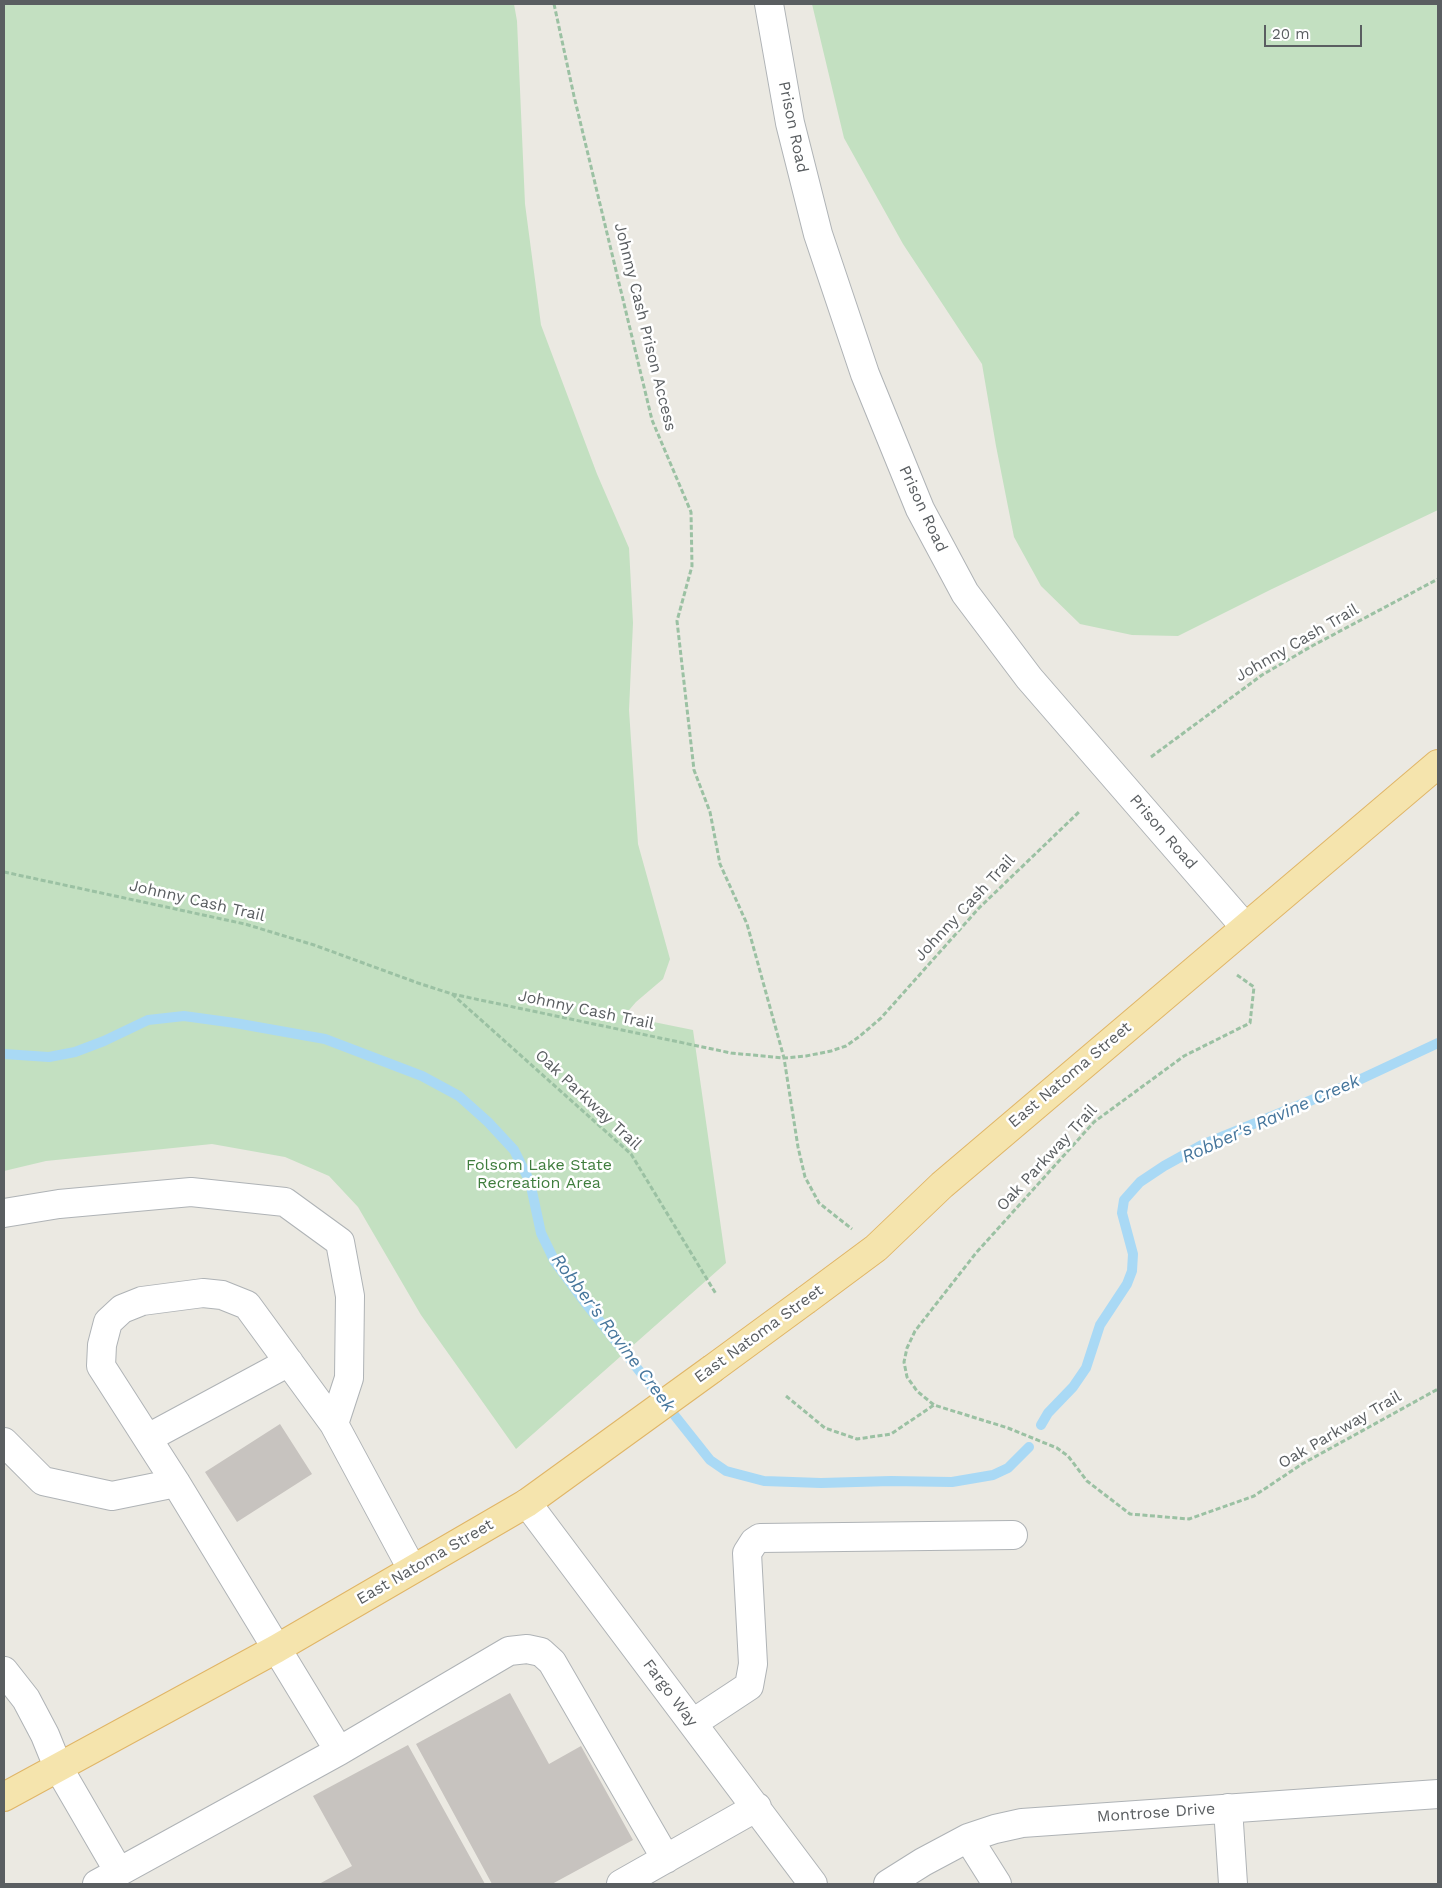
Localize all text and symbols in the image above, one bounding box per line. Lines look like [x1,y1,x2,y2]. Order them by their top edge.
scale bar [1267,15,1364,47]
text: 20 m [1272,25,1310,43]
street label: Prison Road [774,80,812,174]
street label: Johnny Cash Prison Access [610,221,680,433]
street label: Prison Road [895,463,951,555]
street label: Johnny Cash Trail [1232,600,1362,686]
street label: Prison Road [1125,791,1201,873]
street label: Johnny Cash Trail [911,851,1019,965]
street label: Johnny Cash Trail [127,876,267,926]
street label: Johnny Cash Trail [516,986,656,1034]
street label: East Natoma Street [1005,1018,1135,1132]
street label: Oak Parkway Trail [531,1046,645,1154]
water label: Robber's Ravine Creek [1179,1070,1363,1168]
street label: Oak Parkway Trail [993,1101,1101,1215]
park label: Folsom Lake State Recreation Area [466,1155,612,1193]
water label: Robber's Ravine Creek [546,1250,680,1416]
street label: East Natoma Street [691,1281,827,1387]
street label: Oak Parkway Trail [1275,1387,1405,1473]
street label: East Natoma Street [353,1515,497,1609]
street label: Fargo Way [638,1656,702,1730]
street label: Montrose Drive [1096,1799,1216,1827]

